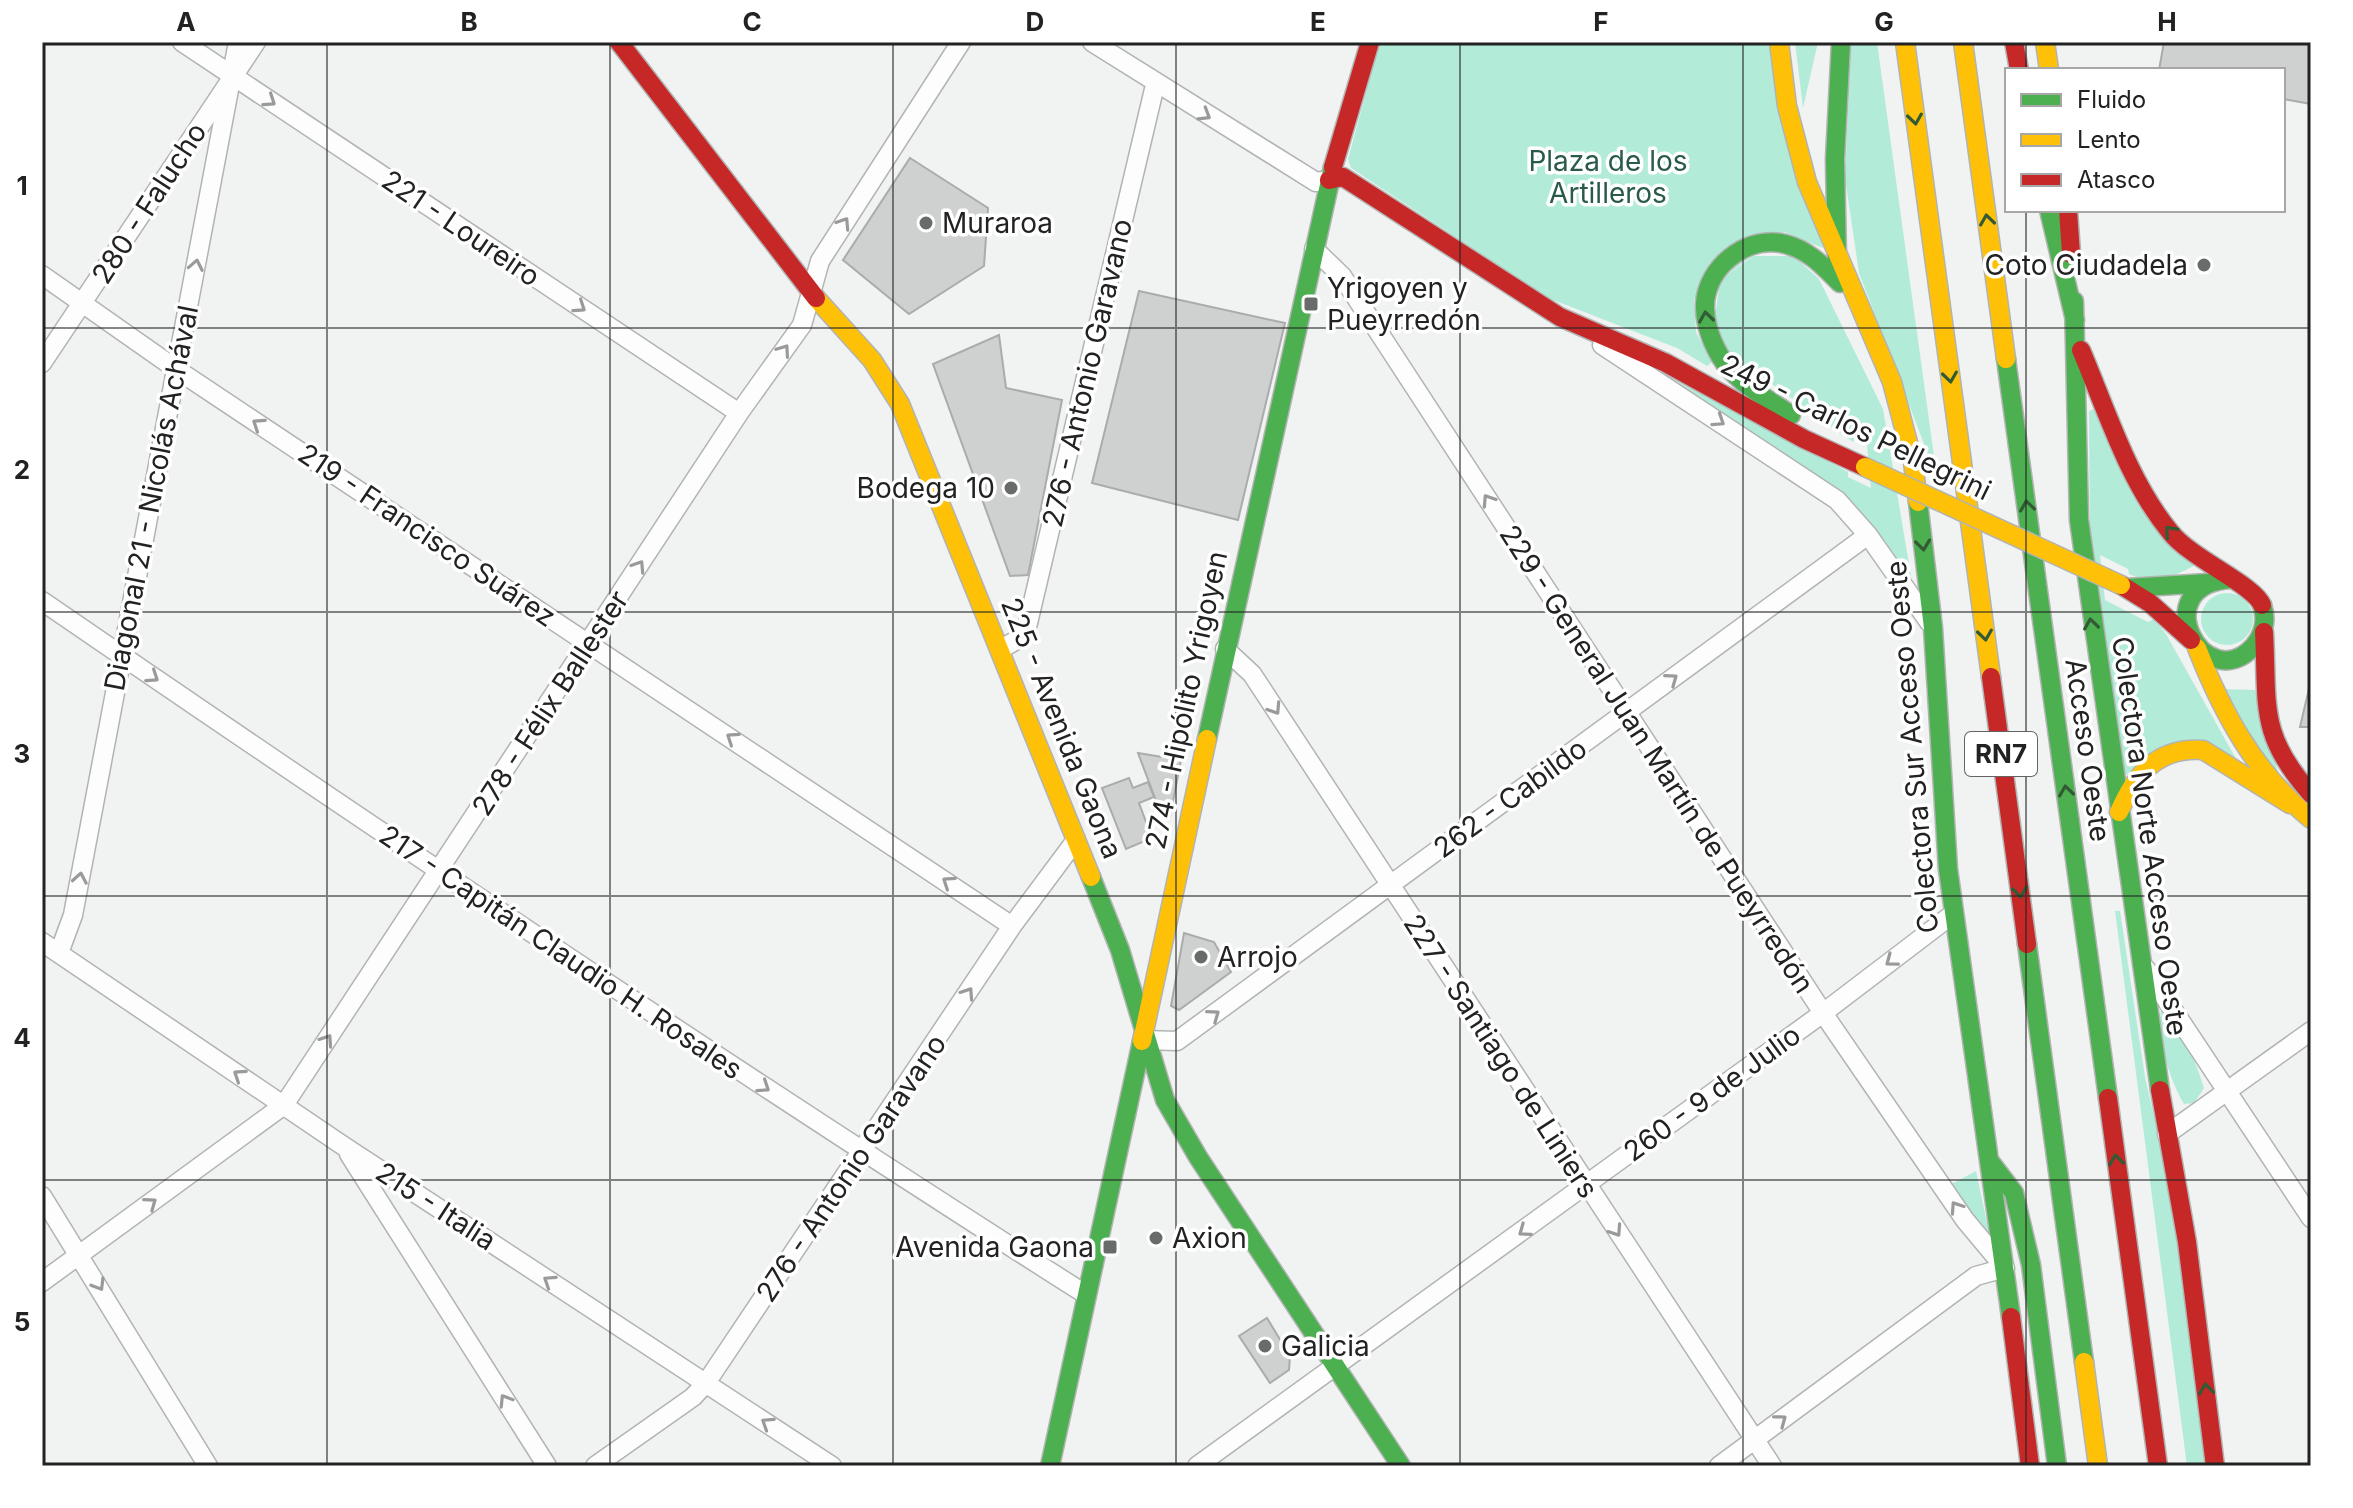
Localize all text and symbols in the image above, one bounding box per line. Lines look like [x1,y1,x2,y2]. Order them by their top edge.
text: A [176,6,196,37]
text: B [460,6,478,37]
text: C [742,6,762,37]
text: D [1026,6,1044,37]
text: E [1310,6,1326,37]
text: F [1593,6,1609,37]
text: G [1874,6,1894,37]
text: H [2157,6,2177,37]
legend [2005,68,2285,212]
text: Fluido [2077,85,2146,114]
one-way arrow [262,91,276,106]
one-way arrow [1196,105,1211,120]
one-way arrow [1907,113,1924,126]
street label: 280 - Falucho [84,116,214,290]
text: Lento [2077,125,2141,154]
park label: Plaza de los Artilleros [1528,144,1688,210]
street label: 221 - Loureiro [375,163,547,293]
text: Atasco [2077,165,2155,194]
text: 1 [16,170,28,201]
place label: Muraroa [942,206,1053,240]
marker: Muraroa [917,214,935,232]
one-way arrow [1979,214,1996,227]
street label: 276 - Antonio Garavano [1035,216,1139,530]
one-way arrow [835,217,850,232]
place label: Coto Ciudadela [1985,248,2188,282]
marker: Coto Ciudadela [2195,256,2213,274]
one-way arrow [186,259,203,272]
place label: Yrigoyen y Pueyrredón [1327,271,1481,337]
marker: Yrigoyen y Pueyrredón [1302,295,1320,313]
one-way arrow [572,297,586,312]
street label: Diagonal 21 - Nicolás Achával [97,302,205,694]
one-way arrow [1698,311,1715,324]
one-way arrow [774,344,789,358]
street label: 249 - Carlos Pellegrini [1715,347,1997,507]
one-way arrow [1941,370,1958,384]
one-way arrow [1710,412,1724,427]
one-way arrow [253,418,267,433]
street label: 219 - Francisco Suárez [292,436,562,634]
text: 2 [14,454,30,485]
place label: Bodega 10 [857,471,995,505]
marker: Bodega 10 [1002,479,1020,497]
one-way arrow [1482,494,1497,509]
one-way arrow [2018,499,2035,512]
street label: 229 - General Juan Martín de Pueyrredón [1493,519,1821,999]
one-way arrow [2165,525,2180,540]
one-way arrow [1914,539,1931,552]
street label: 274 - Hipólito Yrigoyen [1138,548,1234,852]
street label: Colectora Sur Acceso Oeste [1879,559,1945,935]
one-way arrow [630,560,645,574]
street label: 278 - Félix Ballester [465,584,635,822]
street label: 225 - Avenida Gaona [994,593,1130,863]
one-way arrow [2083,617,2100,631]
one-way arrow [1976,628,1993,641]
street label: Colectora Norte Acceso Oeste [2105,634,2195,1038]
street label: Acceso Oeste [2058,656,2118,844]
one-way arrow [144,667,158,682]
one-way arrow [1663,674,1677,688]
one-way arrow [1265,701,1280,715]
street label: 262 - Cabildo [1427,731,1593,865]
road number: RN7 [1965,732,2037,776]
one-way arrow [726,733,740,748]
text: 3 [14,738,30,769]
one-way arrow [2058,784,2075,798]
street label: 217 - Capitán Claudio H. Rosales [373,818,749,1086]
one-way arrow [70,872,87,885]
one-way arrow [942,877,956,892]
one-way arrow [2011,885,2028,899]
street label: 227 - Santiago de Liniers [1397,908,1605,1204]
place label: Arrojo [1217,940,1298,974]
marker: Arrojo [1192,948,1210,966]
one-way arrow [1885,951,1900,965]
one-way arrow [958,987,973,1002]
one-way arrow [1205,1010,1219,1024]
street label: 260 - 9 de Julio [1617,1017,1807,1169]
text: 4 [13,1022,31,1053]
street label: 276 - Antonio Garavano [749,1028,953,1308]
one-way arrow [318,1035,333,1049]
one-way arrow [234,1070,248,1085]
one-way arrow [755,1077,769,1092]
one-way arrow [2108,1153,2125,1167]
street label: 215 - Italia [370,1155,502,1257]
one-way arrow [142,1198,156,1213]
one-way arrow [1951,1201,1966,1216]
place label: Axion [1172,1221,1247,1255]
one-way arrow [1518,1221,1532,1236]
one-way arrow [1607,1223,1622,1237]
marker: Axion [1147,1229,1165,1247]
place label: Avenida Gaona [895,1230,1094,1264]
marker: Avenida Gaona [1101,1238,1119,1256]
one-way arrow [544,1275,558,1290]
one-way arrow [89,1276,105,1291]
text: 5 [14,1306,30,1337]
place label: Galicia [1281,1329,1370,1363]
marker: Galicia [1256,1337,1274,1355]
one-way arrow [2197,1382,2214,1395]
one-way arrow [500,1394,515,1409]
one-way arrow [1773,1415,1787,1429]
one-way arrow [761,1418,776,1433]

